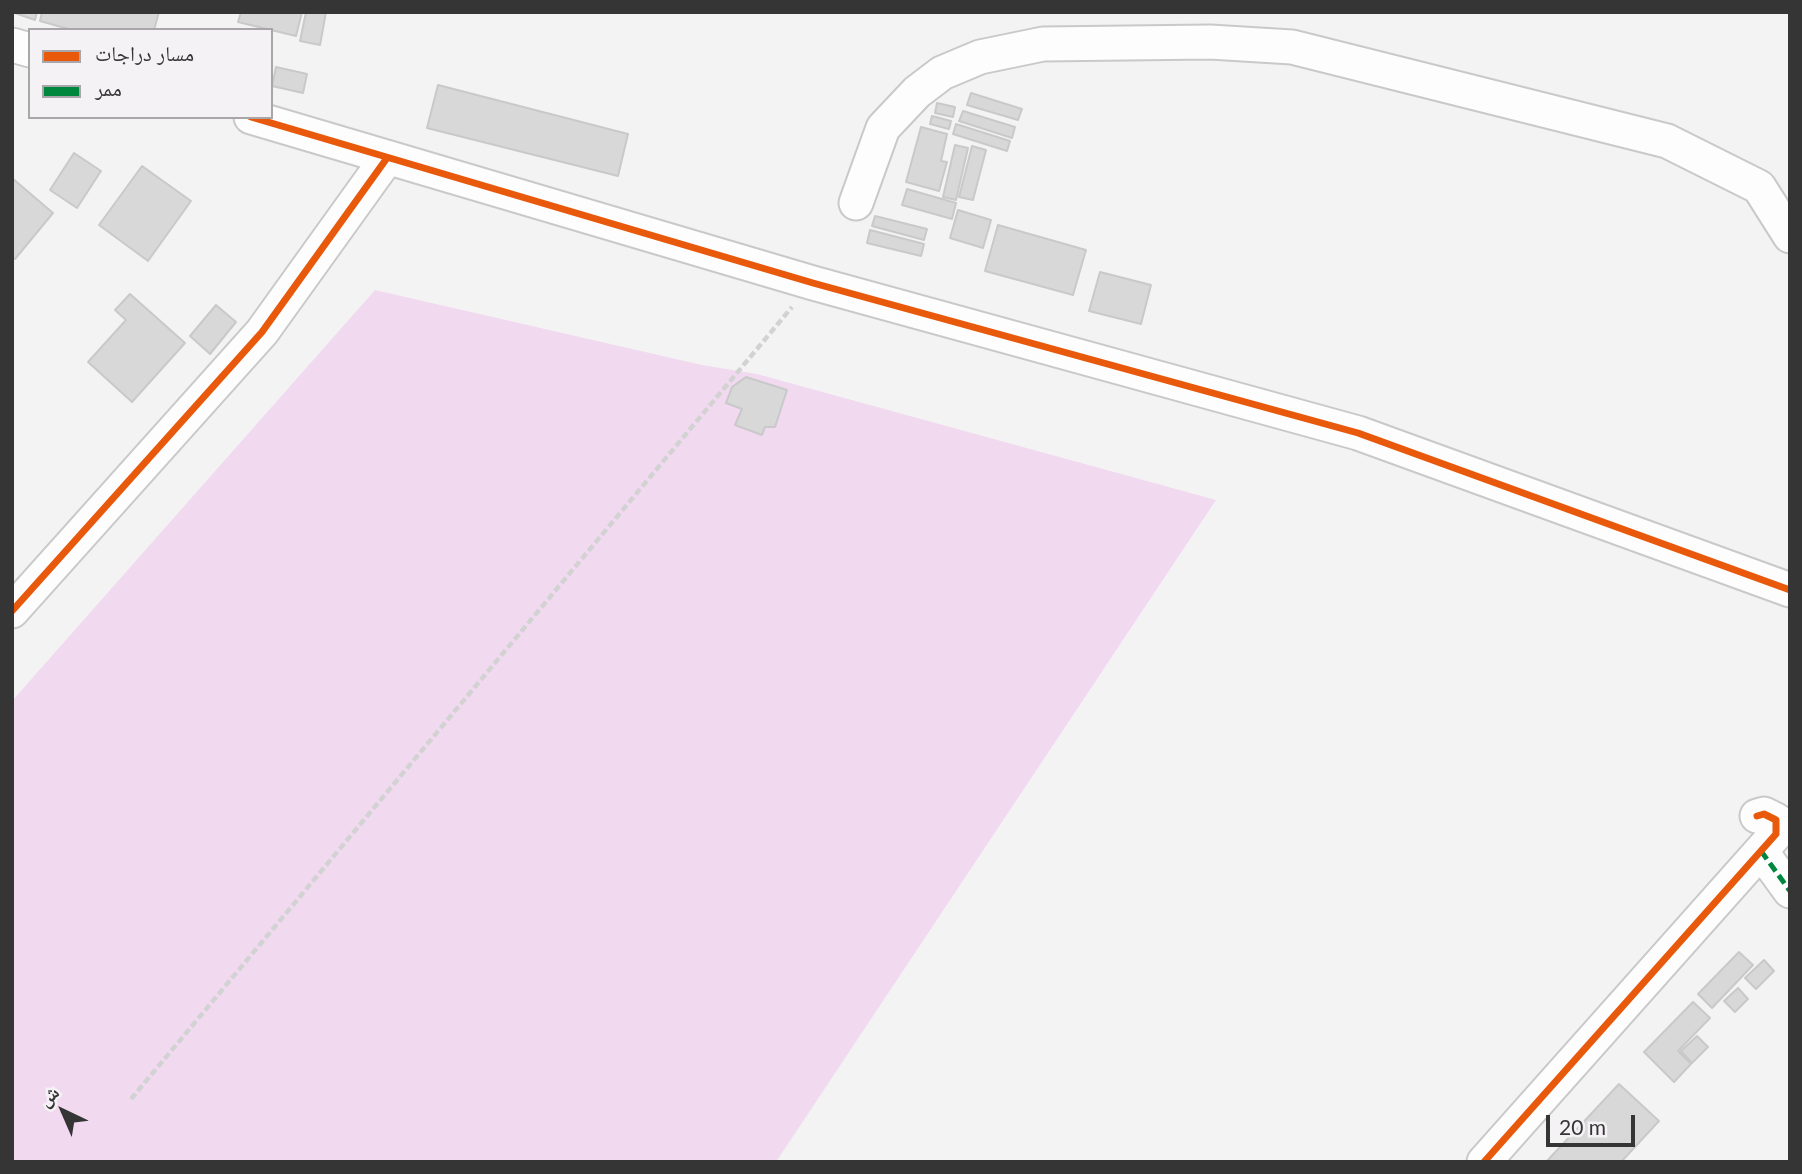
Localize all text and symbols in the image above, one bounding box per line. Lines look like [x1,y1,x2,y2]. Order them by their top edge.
legend [28,28,273,119]
text: مسار دراجات [95,40,194,65]
text: ممر [95,75,122,100]
north arrow [28,1076,98,1146]
text: ش [33,1080,63,1111]
scale bar [1550,1100,1639,1144]
text: 20 m [1559,1114,1606,1139]

